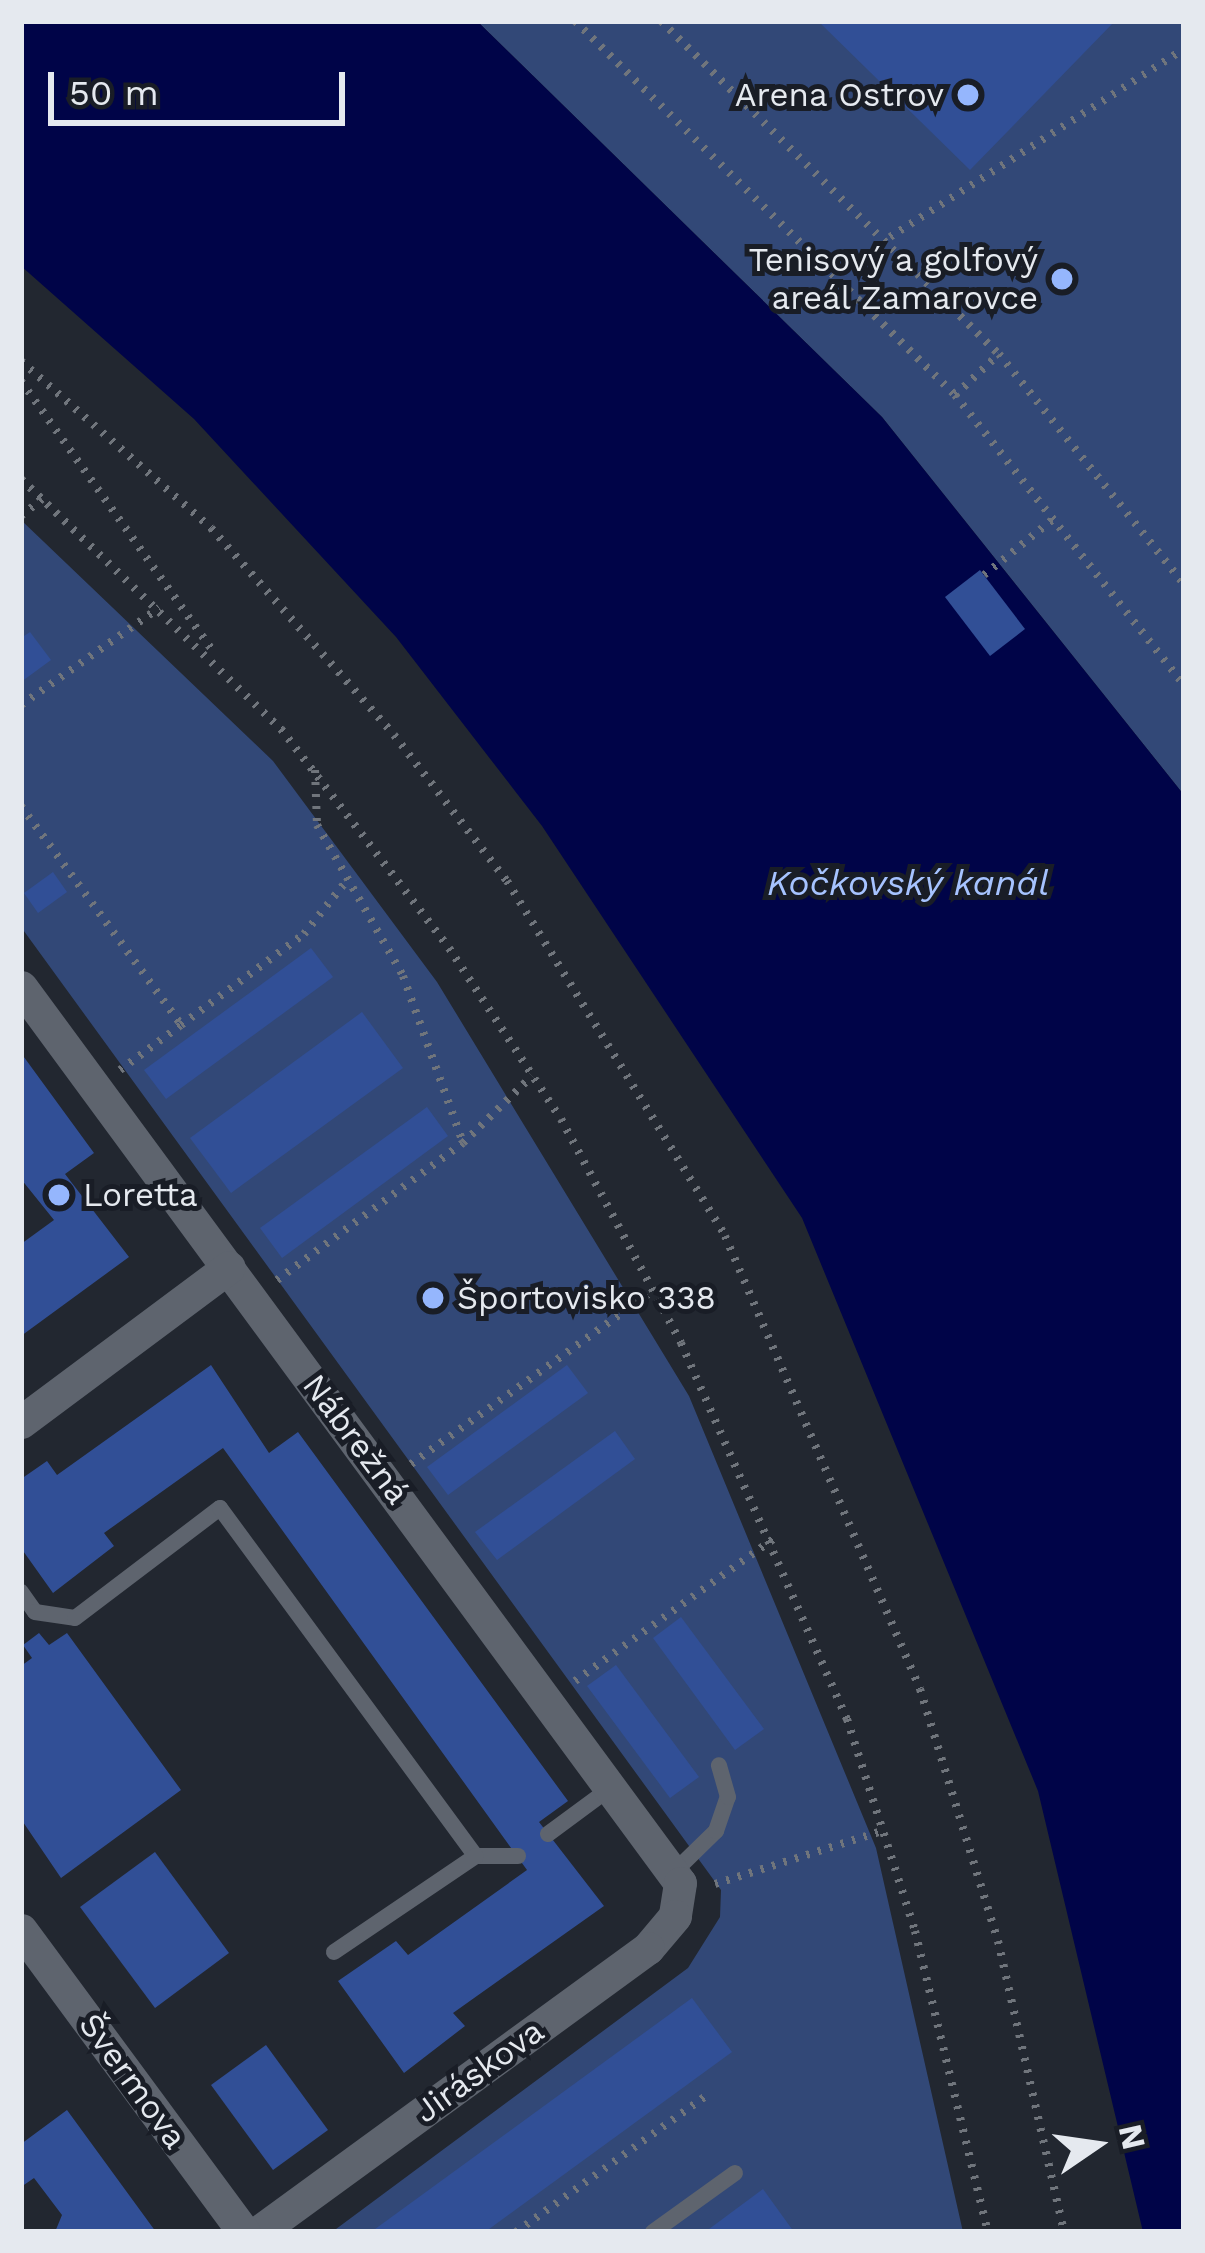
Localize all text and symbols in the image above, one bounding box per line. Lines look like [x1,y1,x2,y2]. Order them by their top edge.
scale bar [54,48,351,122]
text: 50 m [69,72,159,114]
place label: Arena Ostrov [734,75,944,115]
marker: Arena Ostrov [955,82,981,108]
place label: Tenisový a golfový areál Zamarovce [747,240,1038,318]
marker: Tenisový a golfový areál Zamarovce [1049,266,1075,292]
water label: Kočkovský kanál [766,862,1050,906]
place label: Loretta [83,1175,198,1215]
marker: Loretta [46,1182,72,1208]
place label: Športovisko 338 [457,1278,716,1318]
marker: Športovisko 338 [420,1285,446,1311]
street label: Nábrežná [294,1366,418,1512]
street label: Švermova [71,2006,195,2156]
street label: Jiráskova [407,2011,551,2131]
north arrow [1037,2085,1157,2205]
text: N [1111,2120,1154,2153]

